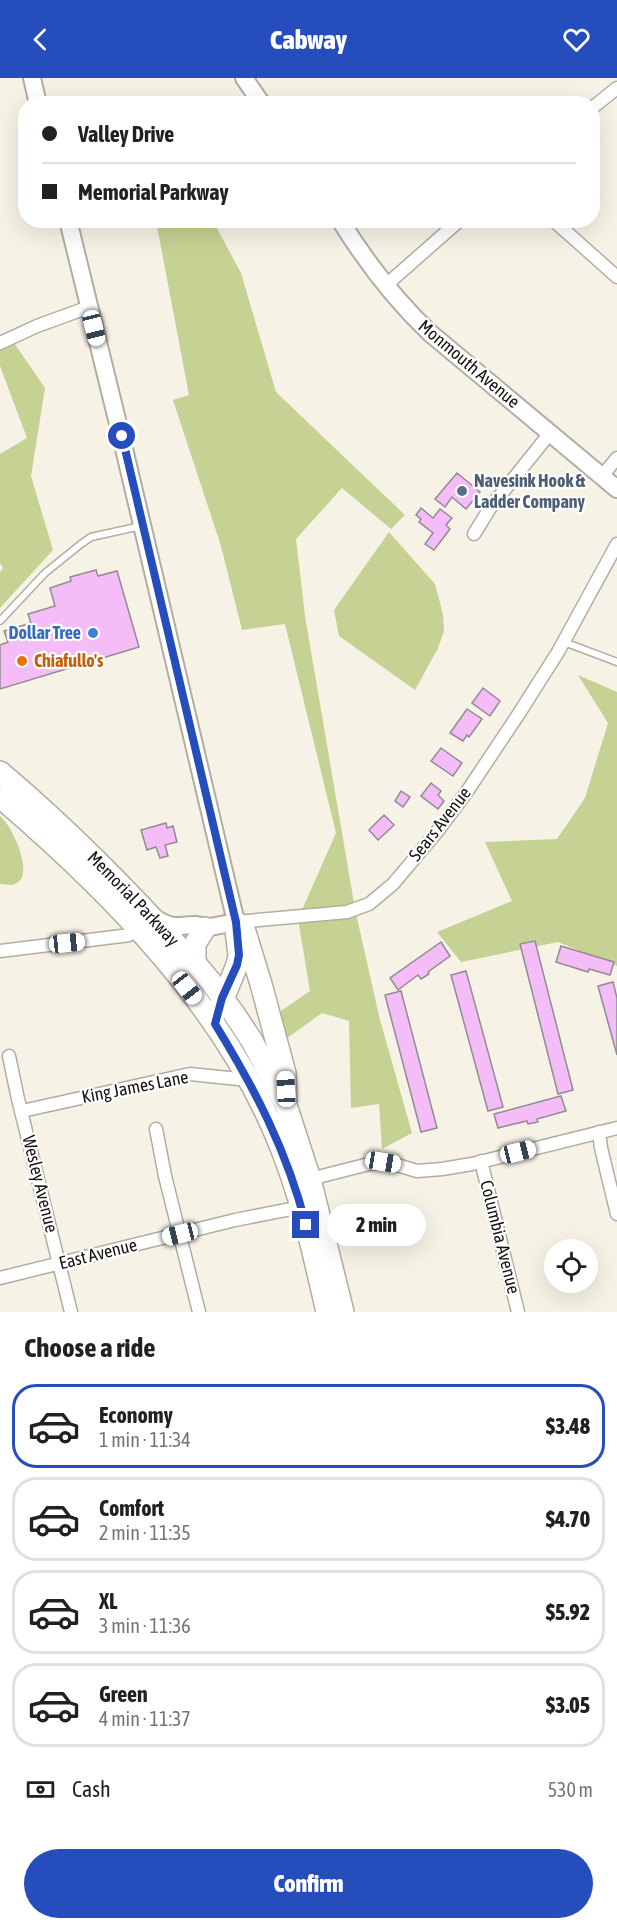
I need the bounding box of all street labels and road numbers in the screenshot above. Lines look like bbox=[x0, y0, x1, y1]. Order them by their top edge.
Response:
street label: Monmouth Avenue bbox=[414, 315, 524, 412]
street label: Sears Avenue bbox=[404, 783, 475, 865]
street label: Memorial Parkway bbox=[83, 847, 184, 950]
street label: King James Lane bbox=[80, 1066, 190, 1107]
street label: Wesley Avenue bbox=[18, 1133, 63, 1235]
street label: Columbia Avenue bbox=[476, 1178, 525, 1296]
street label: East Avenue bbox=[57, 1234, 139, 1273]

